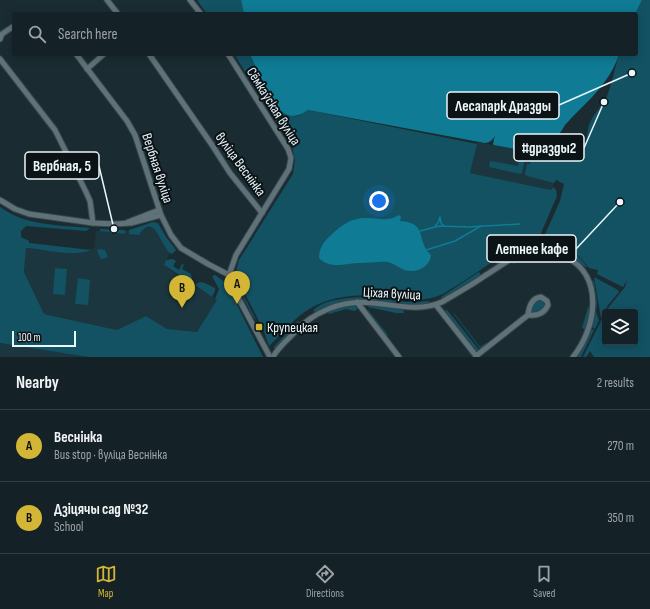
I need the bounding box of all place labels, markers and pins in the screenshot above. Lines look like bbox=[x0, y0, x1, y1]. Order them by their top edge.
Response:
callout: Лесапарк Дразды bbox=[447, 92, 559, 119]
callout: #дразды2 bbox=[514, 134, 584, 161]
callout: Вербная, 5 bbox=[25, 152, 99, 179]
callout: Летнее кафе bbox=[487, 235, 576, 262]
pin: A bbox=[224, 271, 250, 304]
pin: B bbox=[169, 275, 195, 308]
place label: Крупецкая bbox=[267, 319, 318, 336]
marker: Крупецкая bbox=[254, 322, 264, 332]

